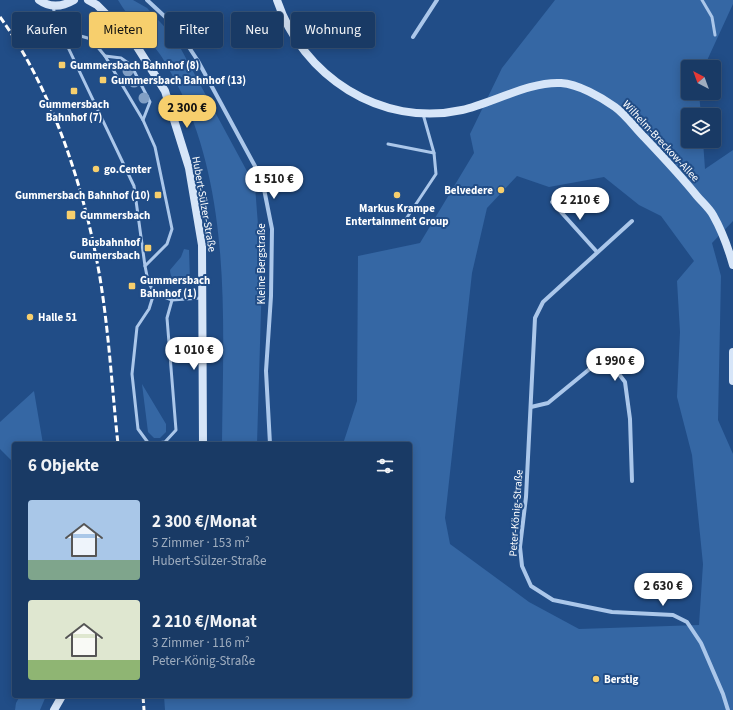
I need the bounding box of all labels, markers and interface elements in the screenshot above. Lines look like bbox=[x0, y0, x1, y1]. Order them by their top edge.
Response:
chip: Kaufen bbox=[12, 12, 81, 48]
chip: Mieten bbox=[89, 12, 157, 48]
chip: Filter bbox=[165, 12, 223, 48]
chip: Neu bbox=[231, 12, 283, 48]
chip: Wohnung bbox=[291, 12, 375, 48]
place label: Gummersbach Bahnhof (8) bbox=[70, 58, 199, 73]
marker: Gummersbach Bahnhof (8) bbox=[57, 60, 67, 70]
north arrow bbox=[681, 60, 721, 100]
map controls bbox=[681, 60, 721, 148]
place label: Gummersbach Bahnhof (13) bbox=[111, 73, 246, 88]
marker: Gummersbach Bahnhof (13) bbox=[98, 75, 108, 85]
marker: Gummersbach Bahnhof (7) bbox=[69, 86, 79, 96]
pin: 2 300 € bbox=[150, 95, 224, 129]
place label: Gummersbach Bahnhof (7) bbox=[39, 97, 109, 125]
street label: Wilhelm-Breckow-Allee bbox=[619, 97, 703, 185]
text: 2 300 € bbox=[167, 99, 207, 117]
button: layers bbox=[681, 108, 721, 148]
street label: Hubert-Sülzer-Straße bbox=[188, 155, 220, 254]
place label: go.Center bbox=[104, 162, 152, 177]
marker: go.Center bbox=[91, 164, 101, 174]
pin: 1 510 € bbox=[237, 166, 311, 200]
text: 1 510 € bbox=[254, 170, 294, 188]
place label: Belvedere bbox=[444, 183, 493, 198]
marker: Belvedere bbox=[496, 185, 506, 195]
pin: 2 210 € bbox=[543, 187, 617, 221]
place label: Gummersbach Bahnhof (10) bbox=[15, 188, 150, 203]
marker: Gummersbach Bahnhof (10) bbox=[153, 190, 163, 200]
marker: Markus Krampe Entertainment Group bbox=[392, 190, 402, 200]
text: 2 210 € bbox=[560, 191, 600, 209]
place label: Markus Krampe Entertainment Group bbox=[345, 201, 449, 229]
place label: Gummersbach bbox=[80, 208, 150, 223]
marker: Gummersbach bbox=[65, 209, 77, 221]
street label: Kleine Bergstraße bbox=[254, 223, 269, 305]
place label: Busbahnhof Gummersbach bbox=[70, 235, 141, 263]
marker: Busbahnhof Gummersbach bbox=[143, 243, 153, 253]
place label: Gummersbach Bahnhof (1) bbox=[140, 273, 210, 301]
marker: Gummersbach Bahnhof (1) bbox=[127, 281, 137, 291]
place label: Halle 51 bbox=[38, 310, 77, 325]
marker: Halle 51 bbox=[25, 312, 35, 322]
pin: 1 010 € bbox=[157, 337, 231, 371]
text: 1 010 € bbox=[174, 341, 214, 359]
pin: 1 990 € bbox=[578, 348, 652, 382]
text: 1 990 € bbox=[595, 352, 635, 370]
text: 6 Objekte bbox=[28, 454, 99, 478]
icon: filters bbox=[374, 455, 396, 477]
street label: Peter-König-Straße bbox=[505, 468, 527, 557]
text: 2 300 €/Monat bbox=[152, 510, 257, 534]
icon: home bbox=[60, 516, 108, 564]
text: 5 Zimmer · 153 m² bbox=[152, 534, 250, 552]
text: Hubert-Sülzer-Straße bbox=[152, 552, 266, 570]
pin: 2 630 € bbox=[626, 573, 700, 607]
text: 2 630 € bbox=[643, 577, 683, 595]
text: 2 210 €/Monat bbox=[152, 610, 257, 634]
icon: home bbox=[60, 616, 108, 664]
text: 3 Zimmer · 116 m² bbox=[152, 634, 250, 652]
text: Peter-König-Straße bbox=[152, 652, 255, 670]
place label: Berstig bbox=[604, 672, 639, 687]
marker: Berstig bbox=[591, 674, 601, 684]

